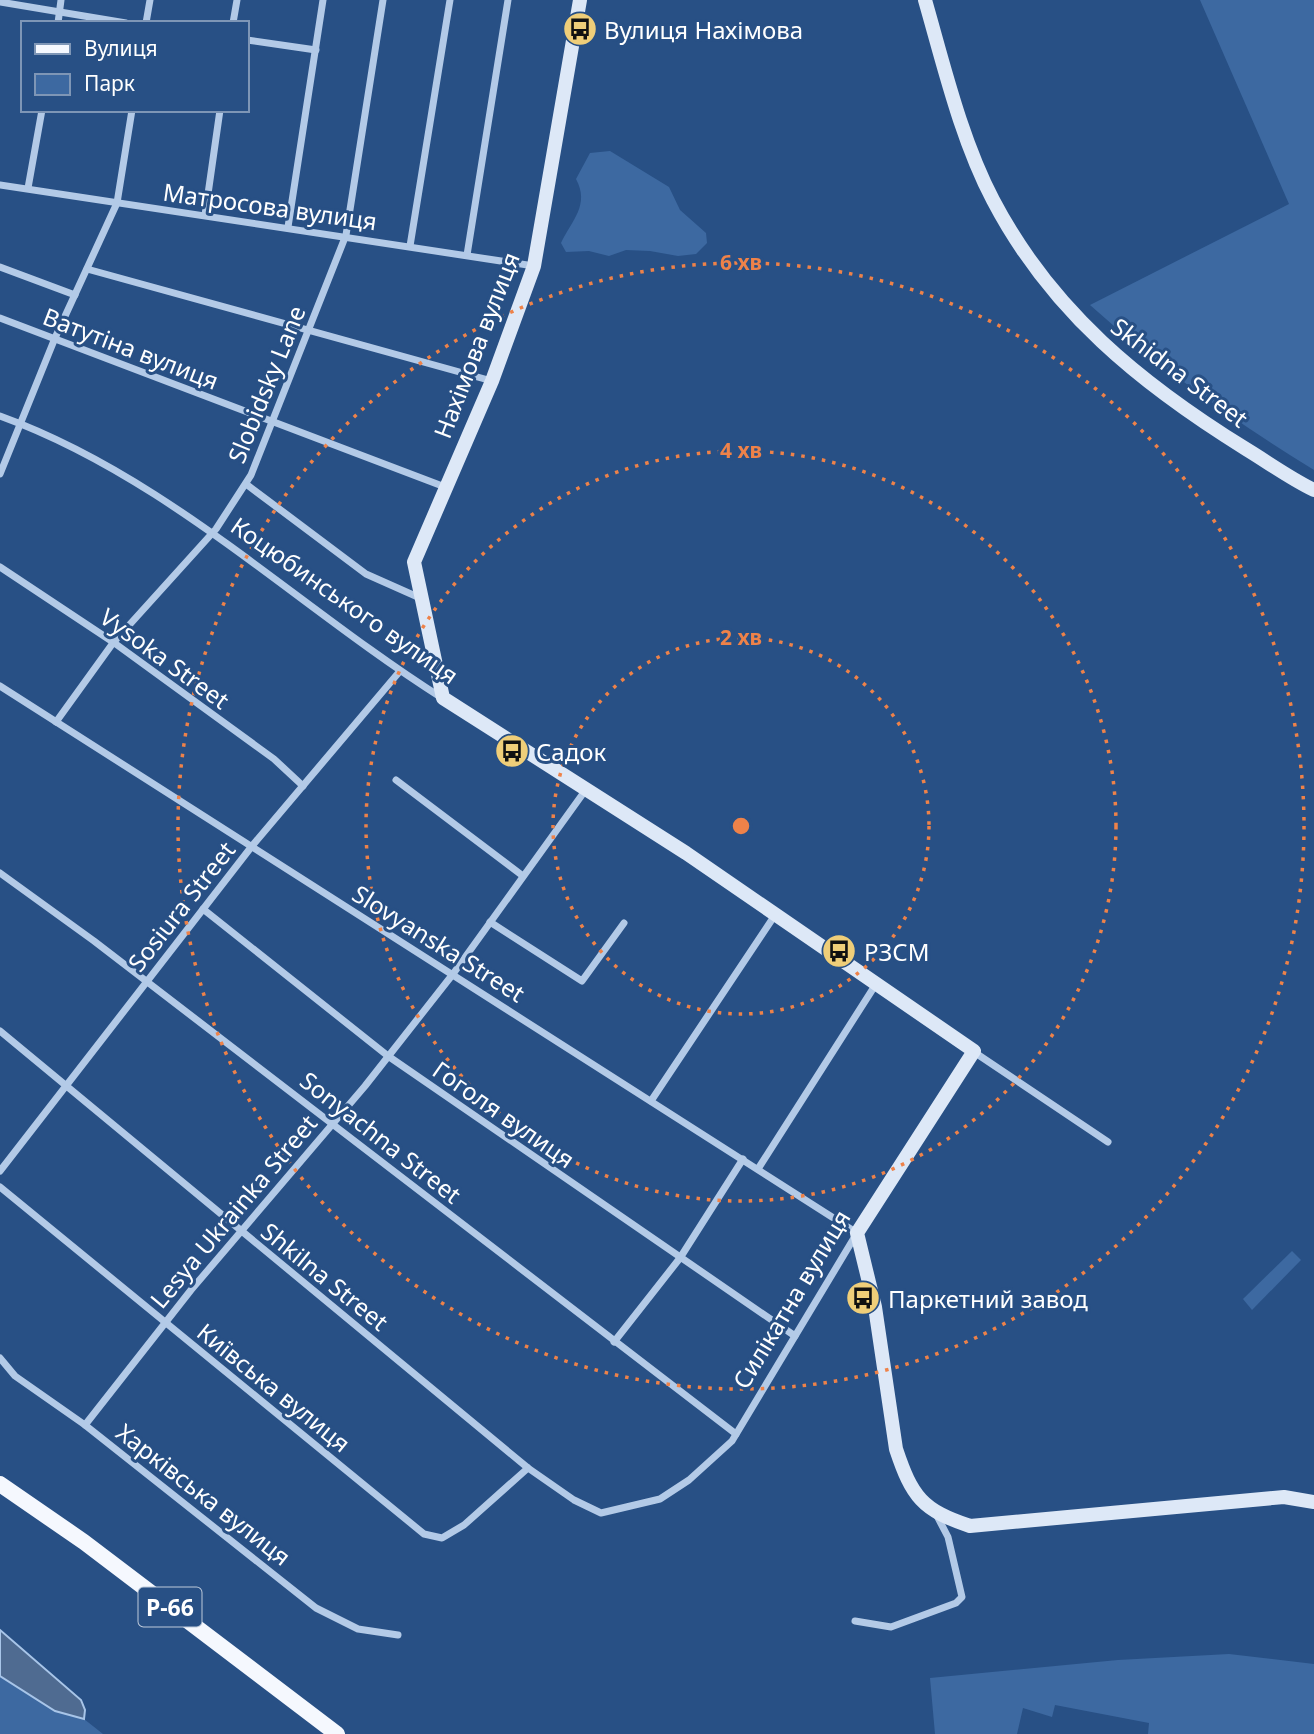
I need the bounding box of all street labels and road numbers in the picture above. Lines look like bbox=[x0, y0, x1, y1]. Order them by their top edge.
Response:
street label: Матросова вулиця bbox=[161, 175, 379, 237]
street label: Нахімова вулиця bbox=[425, 247, 527, 443]
street label: Ватутіна вулиця bbox=[38, 299, 224, 397]
street label: Slobidsky Lane bbox=[219, 300, 313, 468]
street label: Skhidna Street bbox=[1105, 310, 1255, 435]
street label: Коцюбинського вулиця bbox=[225, 509, 465, 691]
street label: Vysoka Street bbox=[94, 600, 237, 716]
street label: Sosiura Street bbox=[120, 834, 242, 978]
street label: Slovyanska Street bbox=[347, 877, 532, 1009]
street label: Гоголя вулиця bbox=[427, 1053, 581, 1175]
street label: Sonyachna Street bbox=[294, 1064, 469, 1211]
street label: Lesya Ukrainka Street bbox=[142, 1107, 324, 1315]
street label: Силікатна вулиця bbox=[725, 1203, 857, 1395]
street label: Shkilna Street bbox=[254, 1214, 396, 1338]
street label: Київська вулиця bbox=[190, 1315, 358, 1459]
street label: Харківська вулиця bbox=[110, 1415, 298, 1573]
road number: Р-66 bbox=[138, 1588, 202, 1626]

